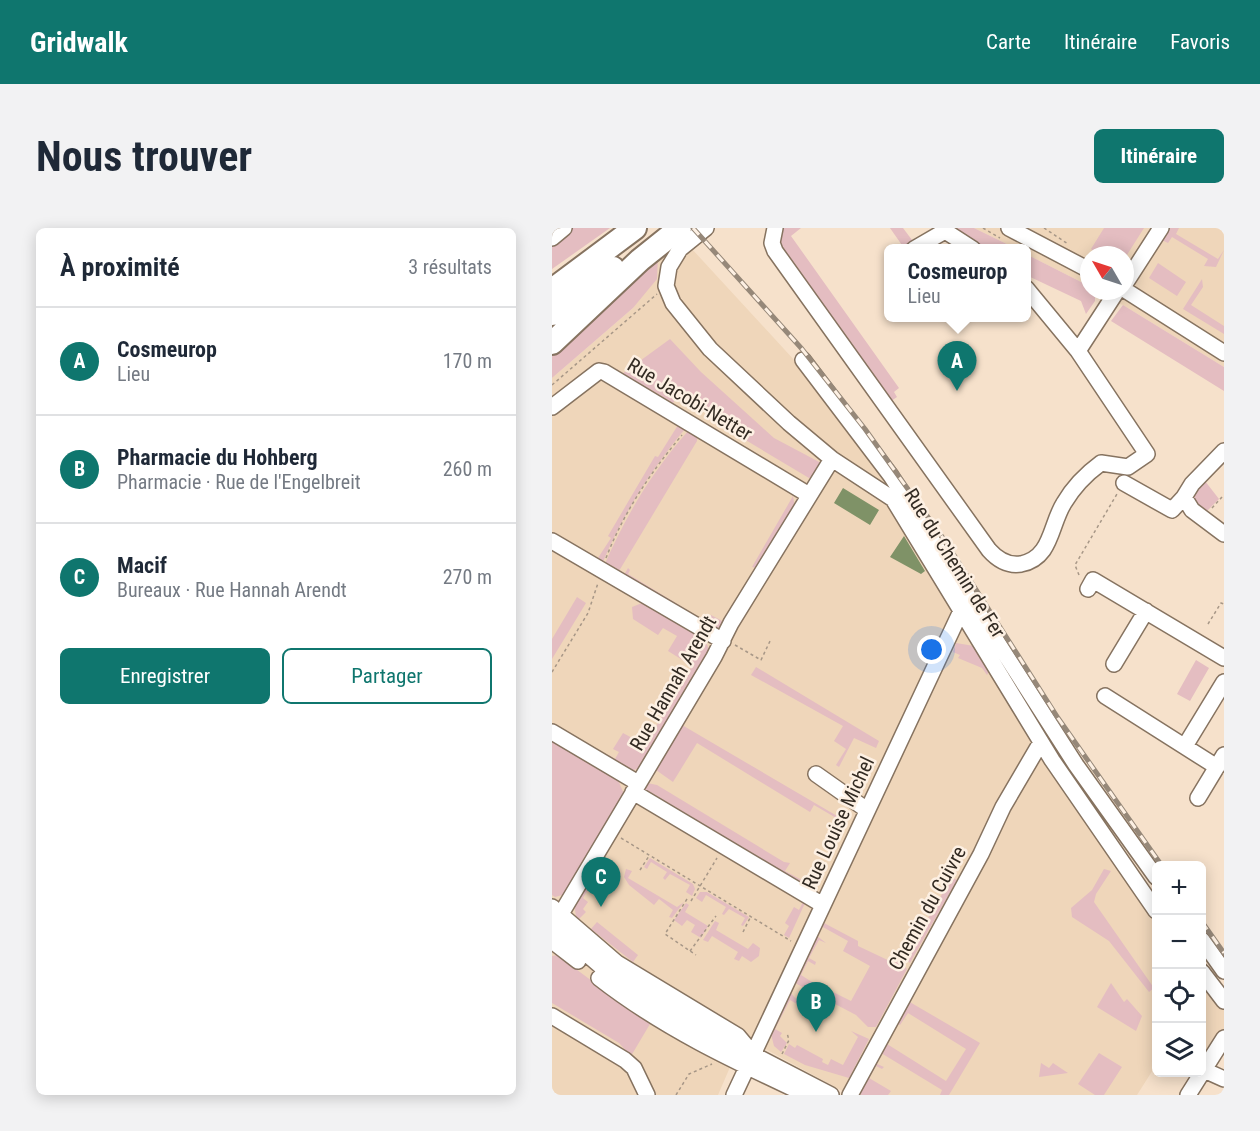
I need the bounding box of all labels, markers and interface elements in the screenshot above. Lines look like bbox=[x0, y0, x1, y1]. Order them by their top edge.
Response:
text: Gridwalk bbox=[30, 26, 128, 59]
text: Carte bbox=[986, 30, 1031, 54]
text: Itinéraire bbox=[1064, 30, 1137, 54]
text: Favoris bbox=[1170, 30, 1230, 54]
button: Itinéraire bbox=[1094, 129, 1224, 183]
text: Nous trouver bbox=[36, 132, 252, 181]
popup bbox=[884, 244, 1031, 322]
north arrow bbox=[1080, 246, 1134, 300]
text: À proximité bbox=[60, 252, 180, 282]
text: 3 résultats bbox=[408, 255, 492, 279]
text: Cosmeurop bbox=[908, 259, 1007, 284]
text: Lieu bbox=[908, 284, 941, 308]
text: Cosmeurop bbox=[117, 337, 217, 362]
pin: A bbox=[938, 342, 976, 391]
text: A bbox=[74, 349, 85, 373]
text: 170 m bbox=[443, 349, 492, 373]
street label: Rue Jacobi-Netter bbox=[623, 352, 757, 446]
text: Lieu bbox=[117, 362, 150, 386]
text: Pharmacie du Hohberg bbox=[117, 445, 318, 470]
text: B bbox=[74, 457, 85, 481]
text: 260 m bbox=[443, 457, 492, 481]
text: Pharmacie · Rue de l'Engelbreit bbox=[117, 470, 361, 494]
street label: Rue du Chemin de Fer bbox=[899, 484, 1011, 642]
text: Macif bbox=[117, 553, 167, 578]
text: C bbox=[74, 565, 85, 589]
text: 270 m bbox=[443, 565, 492, 589]
text: Bureaux · Rue Hannah Arendt bbox=[117, 578, 347, 602]
street label: Rue Hannah Arendt bbox=[625, 611, 721, 755]
your location bbox=[917, 635, 946, 664]
button: Enregistrer bbox=[60, 648, 270, 704]
button: Partager bbox=[282, 648, 492, 704]
street label: Rue Louise Michel bbox=[797, 753, 879, 893]
street label: Chemin du Cuivre bbox=[883, 842, 971, 974]
pin: C bbox=[581, 858, 620, 907]
map controls bbox=[1152, 861, 1206, 1077]
button: + bbox=[1152, 861, 1206, 915]
button: − bbox=[1152, 915, 1206, 969]
button: locate bbox=[1152, 969, 1206, 1023]
pin: B bbox=[796, 982, 836, 1032]
button: layers bbox=[1152, 1023, 1206, 1077]

